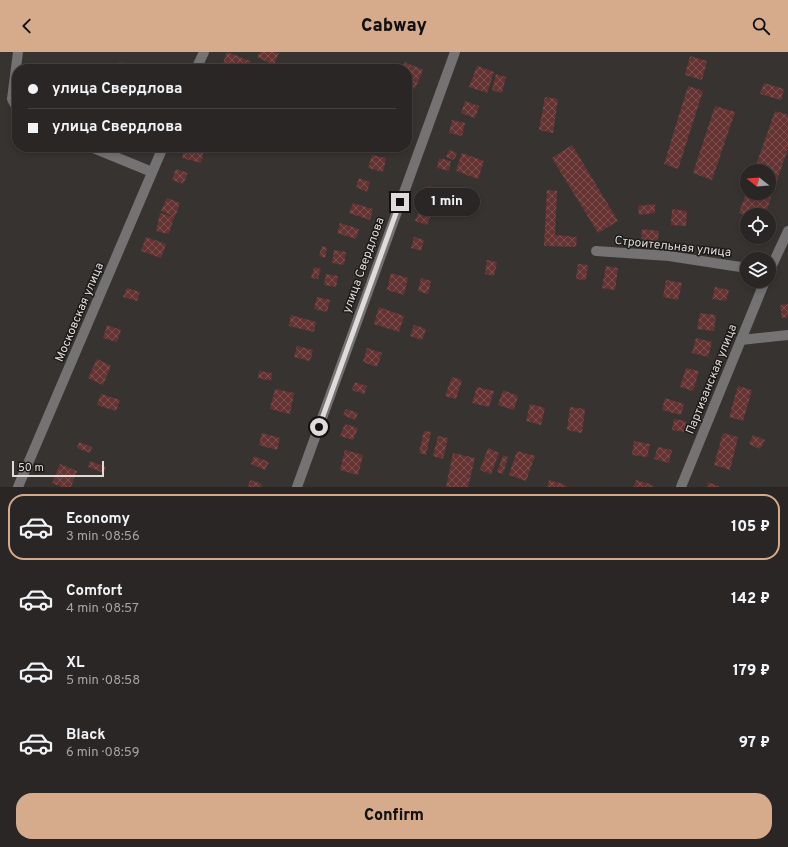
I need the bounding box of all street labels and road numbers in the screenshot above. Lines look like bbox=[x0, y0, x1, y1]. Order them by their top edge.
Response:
street label: улица Свердлова bbox=[339, 215, 389, 315]
street label: Строительная улица bbox=[614, 233, 732, 261]
street label: Московская улица bbox=[52, 260, 108, 364]
street label: Партизанская улица bbox=[683, 322, 741, 437]

